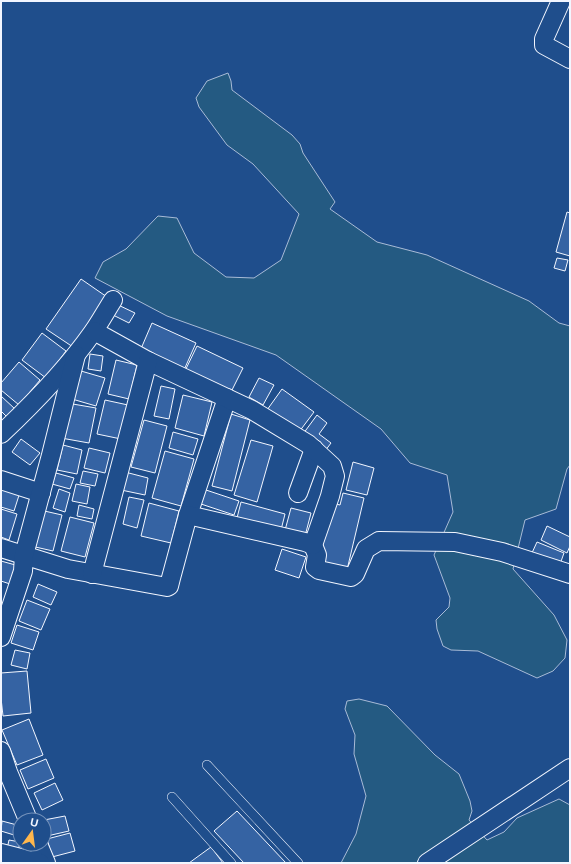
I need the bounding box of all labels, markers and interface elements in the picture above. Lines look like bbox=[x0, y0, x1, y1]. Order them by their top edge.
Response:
north arrow bbox=[12, 812, 52, 852]
text: U bbox=[29, 816, 40, 829]

